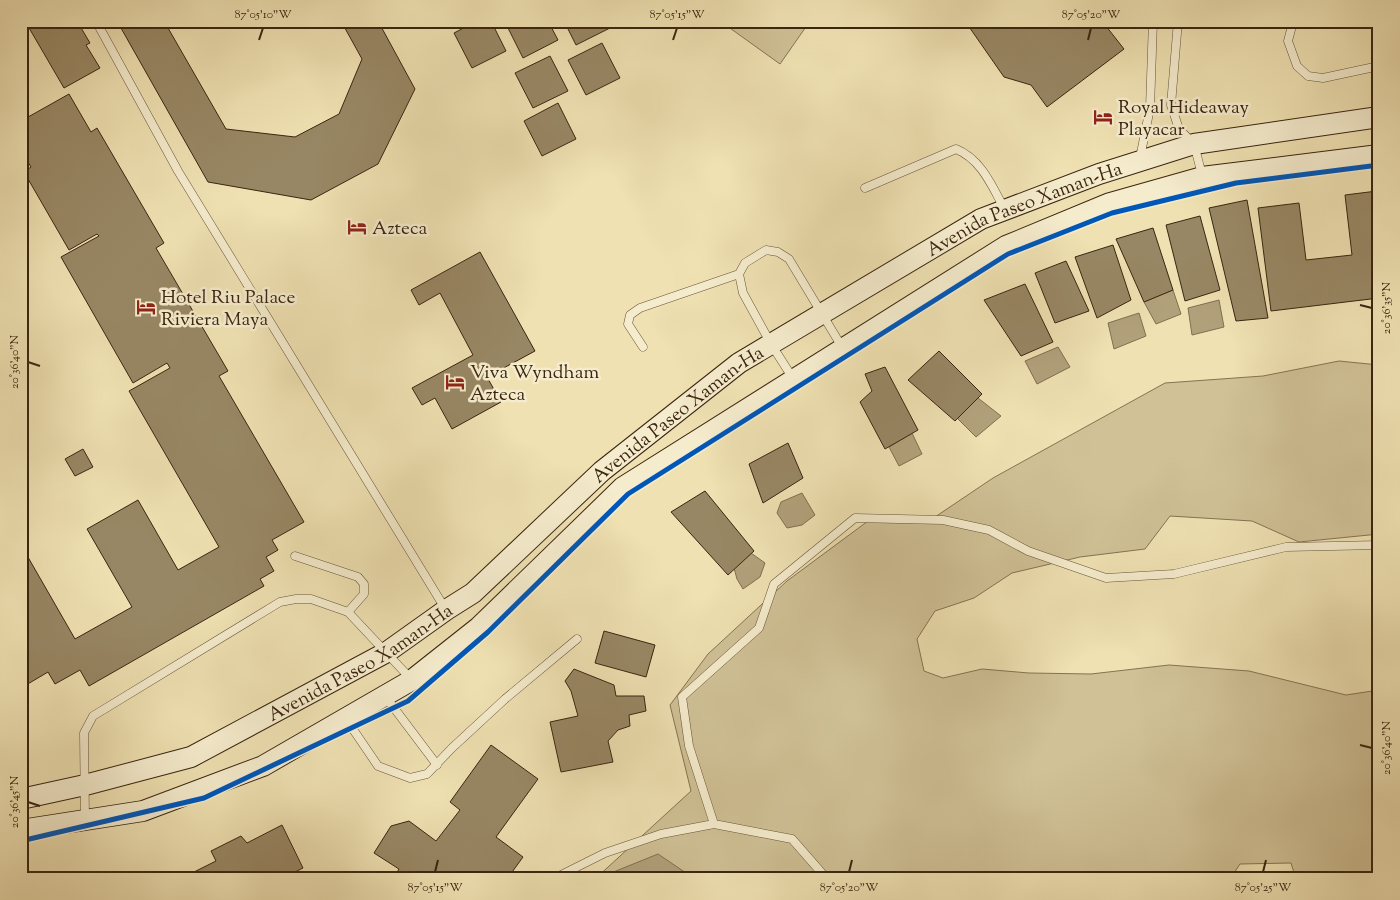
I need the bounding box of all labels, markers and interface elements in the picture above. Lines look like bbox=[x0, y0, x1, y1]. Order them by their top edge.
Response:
text: 87°05'10"W bbox=[235, 6, 292, 24]
text: 87°05'15"W bbox=[649, 6, 705, 24]
text: 87°05'20"W bbox=[1062, 6, 1121, 24]
place label: Royal Hideaway Playacar bbox=[1118, 95, 1249, 144]
hotel icon: Royal Hideaway Playacar bbox=[1092, 106, 1114, 128]
street label: Avenida Paseo Xaman-Ha bbox=[922, 156, 1126, 265]
hotel icon: Azteca bbox=[346, 216, 368, 238]
place label: Azteca bbox=[372, 216, 428, 243]
text: 20°36'35"N bbox=[1378, 281, 1396, 334]
place label: Hotel Riu Palace Riviera Maya bbox=[161, 285, 295, 334]
hotel icon: Hotel Riu Palace Riviera Maya bbox=[135, 296, 157, 318]
text: 20°36'40"N bbox=[6, 334, 24, 389]
street label: Avenida Paseo Xaman-Ha bbox=[586, 340, 770, 490]
place label: Viva Wyndham Azteca bbox=[470, 360, 599, 409]
hotel icon: Viva Wyndham Azteca bbox=[444, 371, 466, 393]
street label: Avenida Paseo Xaman-Ha bbox=[263, 598, 459, 730]
text: 20°36'40"N bbox=[1378, 720, 1396, 775]
text: 20°36'45"N bbox=[6, 775, 24, 828]
text: 87°05'15"W bbox=[407, 879, 463, 897]
text: 87°05'20"W bbox=[820, 879, 879, 897]
text: 87°05'25"W bbox=[1235, 879, 1292, 897]

